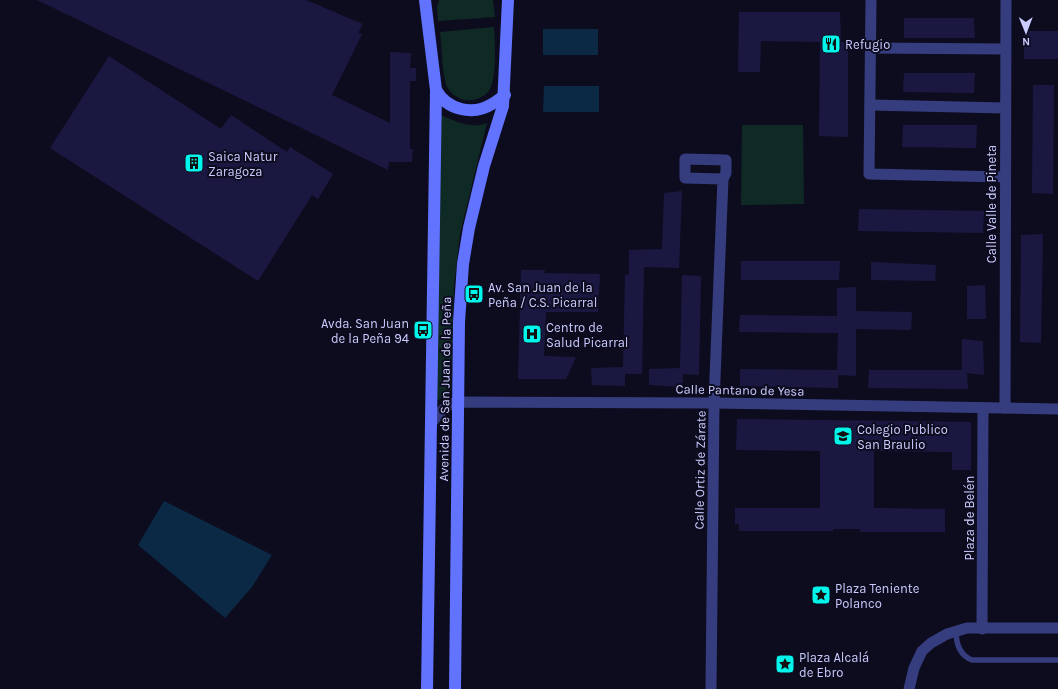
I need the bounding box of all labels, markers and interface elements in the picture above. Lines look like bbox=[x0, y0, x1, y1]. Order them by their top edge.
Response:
north arrow bbox=[1006, 12, 1046, 52]
restaurant icon: Refugio bbox=[820, 33, 842, 55]
text: N bbox=[1022, 35, 1030, 48]
place label: Refugio bbox=[845, 37, 890, 52]
street label: Calle Valle de Pineta bbox=[984, 145, 999, 263]
place label: Saica Natur Zaragoza bbox=[208, 149, 278, 179]
building icon: Saica Natur Zaragoza bbox=[183, 152, 205, 174]
place label: Av. San Juan de la Peña / C.S. Picarral bbox=[488, 280, 597, 310]
bus stop icon: Av. San Juan de la Peña / C.S. Picarral bbox=[463, 283, 485, 305]
street label: Avenida de San Juan de la Peña bbox=[436, 296, 454, 482]
place label: Avda. San Juan de la Peña 94 bbox=[321, 316, 409, 346]
bus stop icon: Avda. San Juan de la Peña 94 bbox=[412, 319, 434, 341]
place label: Centro de Salud Picarral bbox=[546, 320, 628, 350]
hospital icon: Centro de Salud Picarral bbox=[521, 323, 543, 345]
street label: Calle Pantano de Yesa bbox=[675, 381, 805, 399]
street label: Calle Ortiz de Zárate bbox=[691, 410, 709, 530]
place label: Colegio Publico San Braulio bbox=[857, 422, 948, 452]
school or university icon: Colegio Publico San Braulio bbox=[832, 425, 854, 447]
street label: Plaza de Belén bbox=[962, 476, 977, 560]
place label: Plaza Teniente Polanco bbox=[835, 581, 920, 611]
place icon: Plaza Teniente Polanco bbox=[810, 584, 832, 606]
place label: Plaza Alcalá de Ebro bbox=[799, 650, 869, 680]
place icon: Plaza Alcalá de Ebro bbox=[774, 653, 796, 675]

